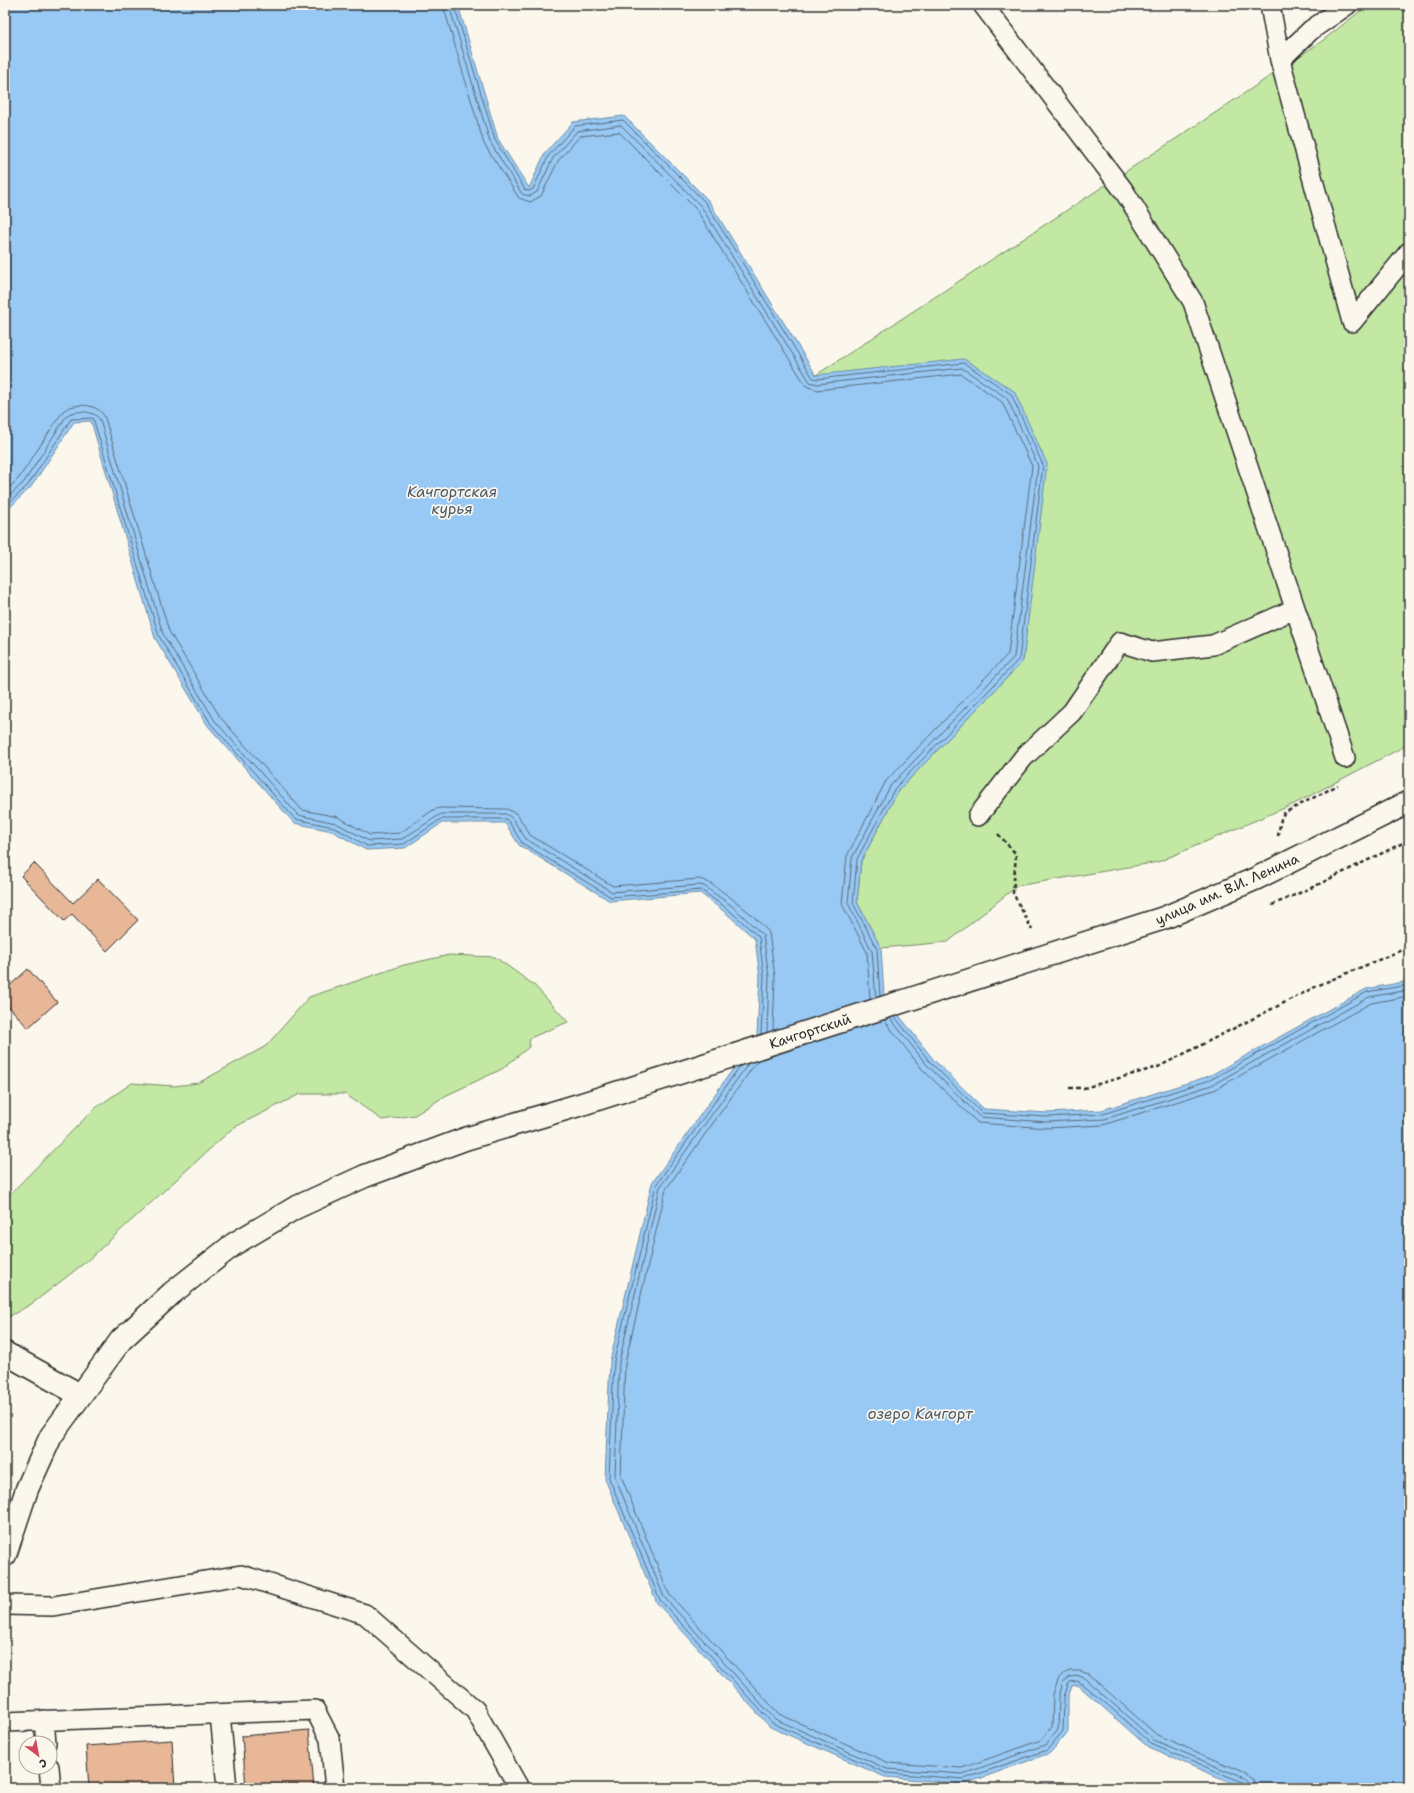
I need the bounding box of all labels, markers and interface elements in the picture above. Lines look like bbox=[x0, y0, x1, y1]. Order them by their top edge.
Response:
water label: Качгортская курья bbox=[407, 482, 497, 519]
street label: улица им. В.И. Ленина bbox=[1152, 849, 1302, 929]
street label: Качгортский bbox=[767, 1009, 853, 1053]
water label: озеро Качгорт bbox=[867, 1404, 974, 1424]
north arrow bbox=[18, 1735, 58, 1775]
text: С bbox=[36, 1755, 50, 1771]

